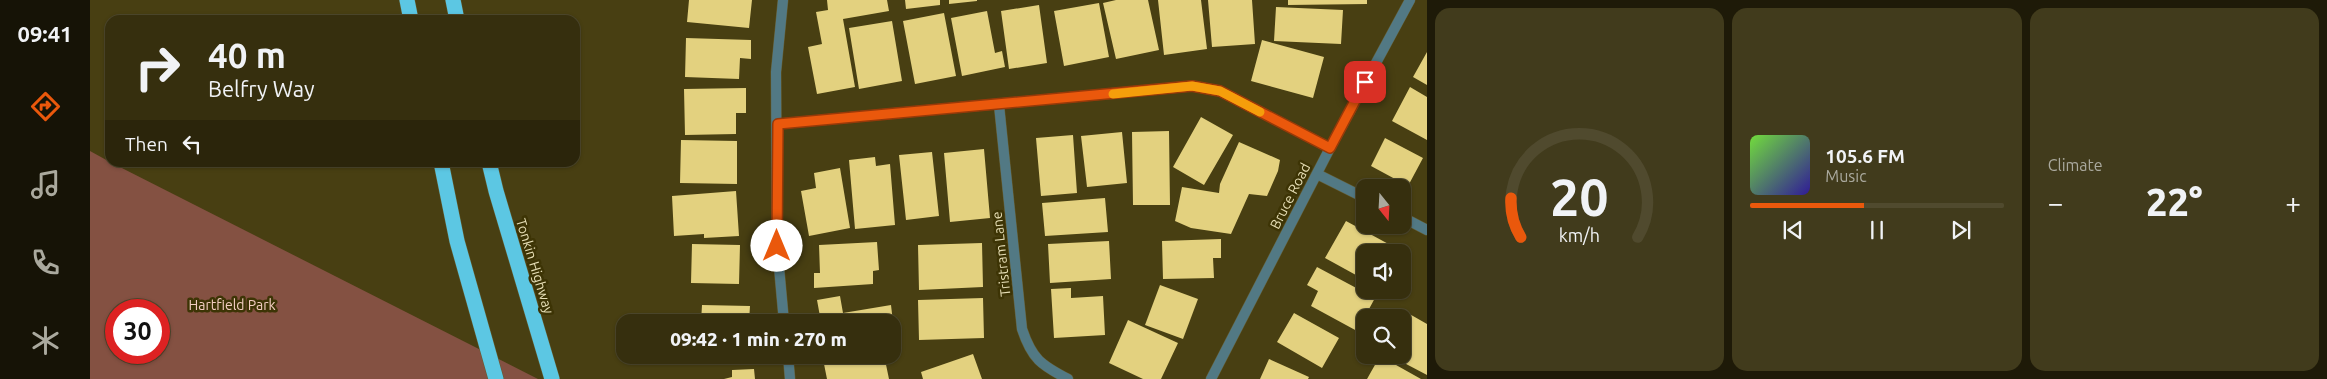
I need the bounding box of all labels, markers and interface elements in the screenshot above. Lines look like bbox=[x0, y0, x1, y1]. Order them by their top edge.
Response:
text: 09:41 bbox=[17, 21, 73, 46]
icon: right bbox=[125, 35, 190, 100]
text: 40 m bbox=[208, 35, 286, 75]
pin bbox=[1344, 61, 1386, 103]
icon: arrive bbox=[1351, 68, 1379, 96]
text: Belfry Way bbox=[208, 76, 315, 101]
icon: directions bbox=[28, 89, 63, 124]
icon: left bbox=[178, 130, 206, 158]
text: Then bbox=[125, 133, 168, 155]
text: 105.6 FM bbox=[1825, 145, 1905, 167]
text: Climate bbox=[2048, 156, 2103, 174]
street label: Bruce Road bbox=[1267, 160, 1313, 232]
icon: music bbox=[28, 167, 63, 202]
text: Music bbox=[1825, 167, 1867, 185]
text: 20 bbox=[1550, 168, 1609, 226]
north arrow bbox=[1356, 179, 1411, 234]
map controls bbox=[1356, 179, 1411, 364]
text: 22° bbox=[2146, 181, 2203, 223]
text: − bbox=[2048, 187, 2063, 218]
text: + bbox=[2285, 187, 2301, 218]
street label: Tristram Lane bbox=[989, 211, 1013, 297]
street label: Tonkin Highway bbox=[513, 216, 557, 316]
icon: previous bbox=[1779, 216, 1807, 244]
icon: pause bbox=[1863, 216, 1891, 244]
icon: next bbox=[1947, 216, 1975, 244]
position arrow bbox=[750, 219, 802, 271]
text: km/h bbox=[1559, 225, 1600, 245]
button: sound bbox=[1356, 244, 1411, 299]
icon: phone bbox=[28, 245, 63, 280]
park label: Hartfield Park bbox=[188, 297, 276, 313]
speed limit sign: 30 bbox=[105, 299, 170, 364]
button: search bbox=[1356, 309, 1411, 364]
icon: climate bbox=[28, 323, 63, 358]
text: 09:42 · 1 min · 270 m bbox=[670, 328, 847, 350]

